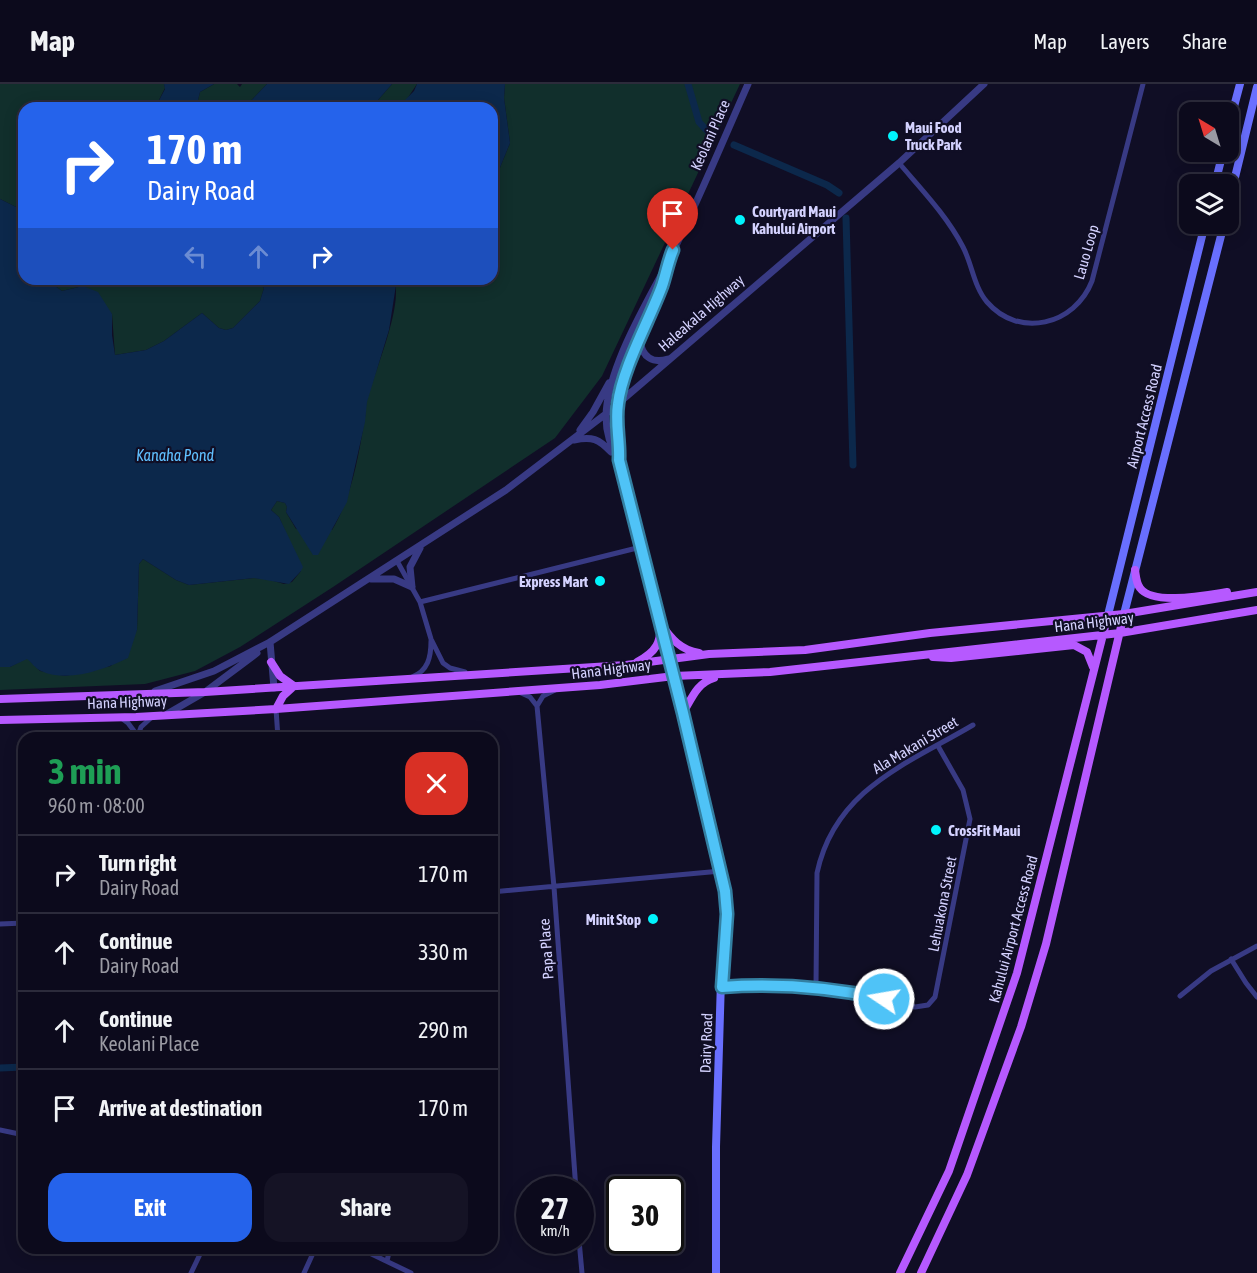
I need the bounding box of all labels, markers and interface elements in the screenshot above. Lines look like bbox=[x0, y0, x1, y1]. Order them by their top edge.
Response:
text: Map bbox=[30, 25, 75, 57]
text: Map bbox=[1033, 29, 1067, 53]
text: Layers bbox=[1100, 29, 1150, 53]
text: Share bbox=[1183, 29, 1227, 53]
street label: Keolani Place bbox=[687, 97, 733, 173]
north arrow bbox=[1179, 102, 1239, 162]
map controls bbox=[1179, 102, 1239, 234]
place label: Maui Food Truck Park bbox=[905, 119, 962, 153]
text: 170 m bbox=[147, 125, 242, 173]
icon: right bbox=[48, 126, 126, 204]
marker: Maui Food Truck Park bbox=[886, 129, 900, 143]
button: layers bbox=[1179, 174, 1239, 234]
text: Dairy Road bbox=[147, 175, 255, 206]
pin bbox=[647, 188, 698, 250]
icon: arrive bbox=[656, 197, 689, 230]
place label: Courtyard Maui Kahului Airport bbox=[752, 203, 836, 237]
marker: Courtyard Maui Kahului Airport bbox=[733, 213, 747, 227]
street label: Lauo Loop bbox=[1070, 223, 1102, 281]
icon: left bbox=[179, 240, 212, 273]
icon: ahead bbox=[242, 240, 275, 273]
icon: right bbox=[305, 240, 338, 273]
street label: Haleakala Highway bbox=[655, 271, 747, 355]
street label: Airport Access Road bbox=[1123, 362, 1165, 470]
water label: Kanaha Pond bbox=[136, 446, 214, 464]
place label: Express Mart bbox=[519, 573, 589, 590]
marker: Express Mart bbox=[593, 574, 607, 588]
street label: Hana Highway bbox=[1053, 609, 1135, 635]
street label: Hana Highway bbox=[570, 656, 652, 682]
street label: Hana Highway bbox=[87, 692, 167, 712]
street label: Ala Makani Street bbox=[869, 713, 961, 777]
text: 3 min bbox=[48, 750, 122, 792]
button: close bbox=[405, 752, 468, 815]
text: 960 m · 08:00 bbox=[48, 794, 145, 817]
place label: CrossFit Maui bbox=[948, 822, 1020, 839]
marker: CrossFit Maui bbox=[929, 823, 943, 837]
text: Turn right bbox=[99, 850, 176, 876]
street label: Kahului Airport Access Road bbox=[985, 853, 1041, 1005]
street label: Lehuakona Street bbox=[924, 855, 960, 953]
icon: right bbox=[48, 858, 81, 891]
text: 170 m bbox=[418, 861, 468, 887]
text: Dairy Road bbox=[99, 876, 179, 899]
place label: Minit Stop bbox=[586, 911, 641, 928]
marker: Minit Stop bbox=[646, 912, 660, 926]
street label: Papa Place bbox=[535, 918, 557, 980]
text: Continue bbox=[99, 928, 173, 954]
icon: ahead bbox=[48, 936, 81, 969]
text: 330 m bbox=[418, 939, 468, 965]
text: Dairy Road bbox=[99, 954, 179, 977]
position arrow bbox=[852, 967, 916, 1031]
text: Continue bbox=[99, 1006, 173, 1032]
street label: Dairy Road bbox=[696, 1013, 716, 1073]
icon: ahead bbox=[48, 1014, 81, 1047]
text: 290 m bbox=[418, 1017, 468, 1043]
text: Keolani Place bbox=[99, 1032, 199, 1055]
icon: arrive bbox=[48, 1092, 81, 1125]
text: Arrive at destination bbox=[99, 1095, 262, 1121]
text: 170 m bbox=[418, 1095, 468, 1121]
button: Exit bbox=[48, 1173, 252, 1242]
button: Share bbox=[264, 1173, 468, 1242]
speed limit sign: 30 bbox=[606, 1176, 684, 1254]
text: 27 bbox=[541, 1191, 569, 1225]
text: km/h bbox=[540, 1222, 570, 1239]

